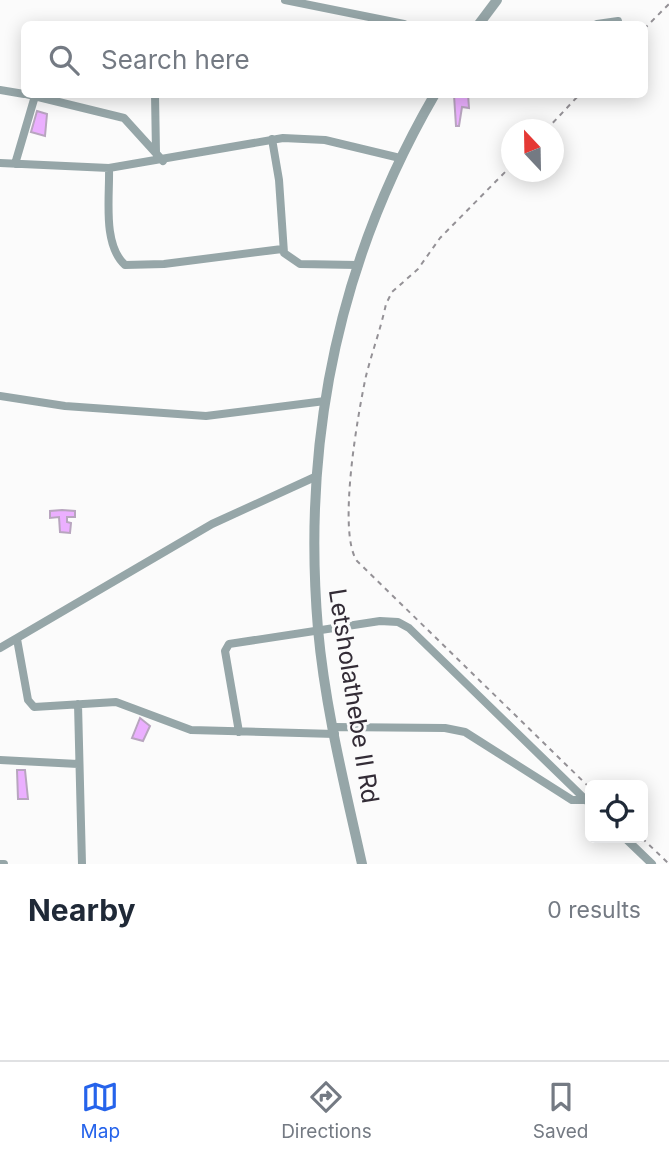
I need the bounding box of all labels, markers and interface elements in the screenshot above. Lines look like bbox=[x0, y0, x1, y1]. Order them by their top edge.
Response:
search box bbox=[21, 21, 648, 98]
icon: search bbox=[45, 41, 83, 79]
text: Search here bbox=[101, 44, 250, 75]
north arrow bbox=[501, 119, 564, 182]
street label: Letsholathebe II Rd bbox=[323, 587, 385, 805]
map controls bbox=[585, 780, 648, 843]
button: locate bbox=[585, 780, 648, 843]
text: Nearby bbox=[28, 892, 136, 928]
text: 0 results bbox=[547, 896, 641, 924]
tab: Map bbox=[81, 1078, 120, 1143]
tab: Directions bbox=[281, 1078, 372, 1143]
tab: Saved bbox=[533, 1078, 588, 1143]

